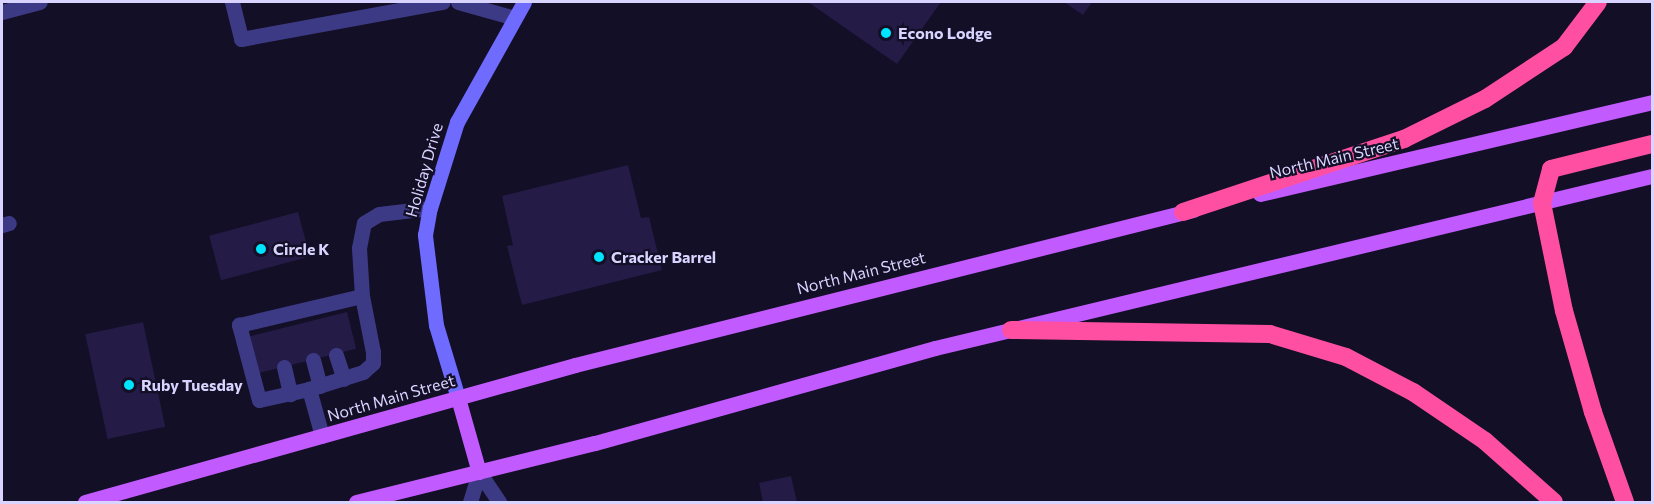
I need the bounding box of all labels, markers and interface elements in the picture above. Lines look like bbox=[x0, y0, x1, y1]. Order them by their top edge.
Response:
place label: Econo Lodge bbox=[898, 23, 992, 43]
marker: Econo Lodge bbox=[879, 26, 893, 40]
street label: Holiday Drive bbox=[401, 121, 447, 219]
street label: North Main Street bbox=[1268, 134, 1400, 182]
place label: Circle K bbox=[273, 239, 330, 259]
marker: Circle K bbox=[254, 242, 268, 256]
place label: Cracker Barrel bbox=[611, 247, 716, 267]
street label: North Main Street bbox=[795, 248, 927, 298]
marker: Cracker Barrel bbox=[592, 250, 606, 264]
street label: North Main Street bbox=[325, 371, 457, 425]
place label: Ruby Tuesday bbox=[141, 375, 243, 395]
marker: Ruby Tuesday bbox=[122, 378, 136, 392]

